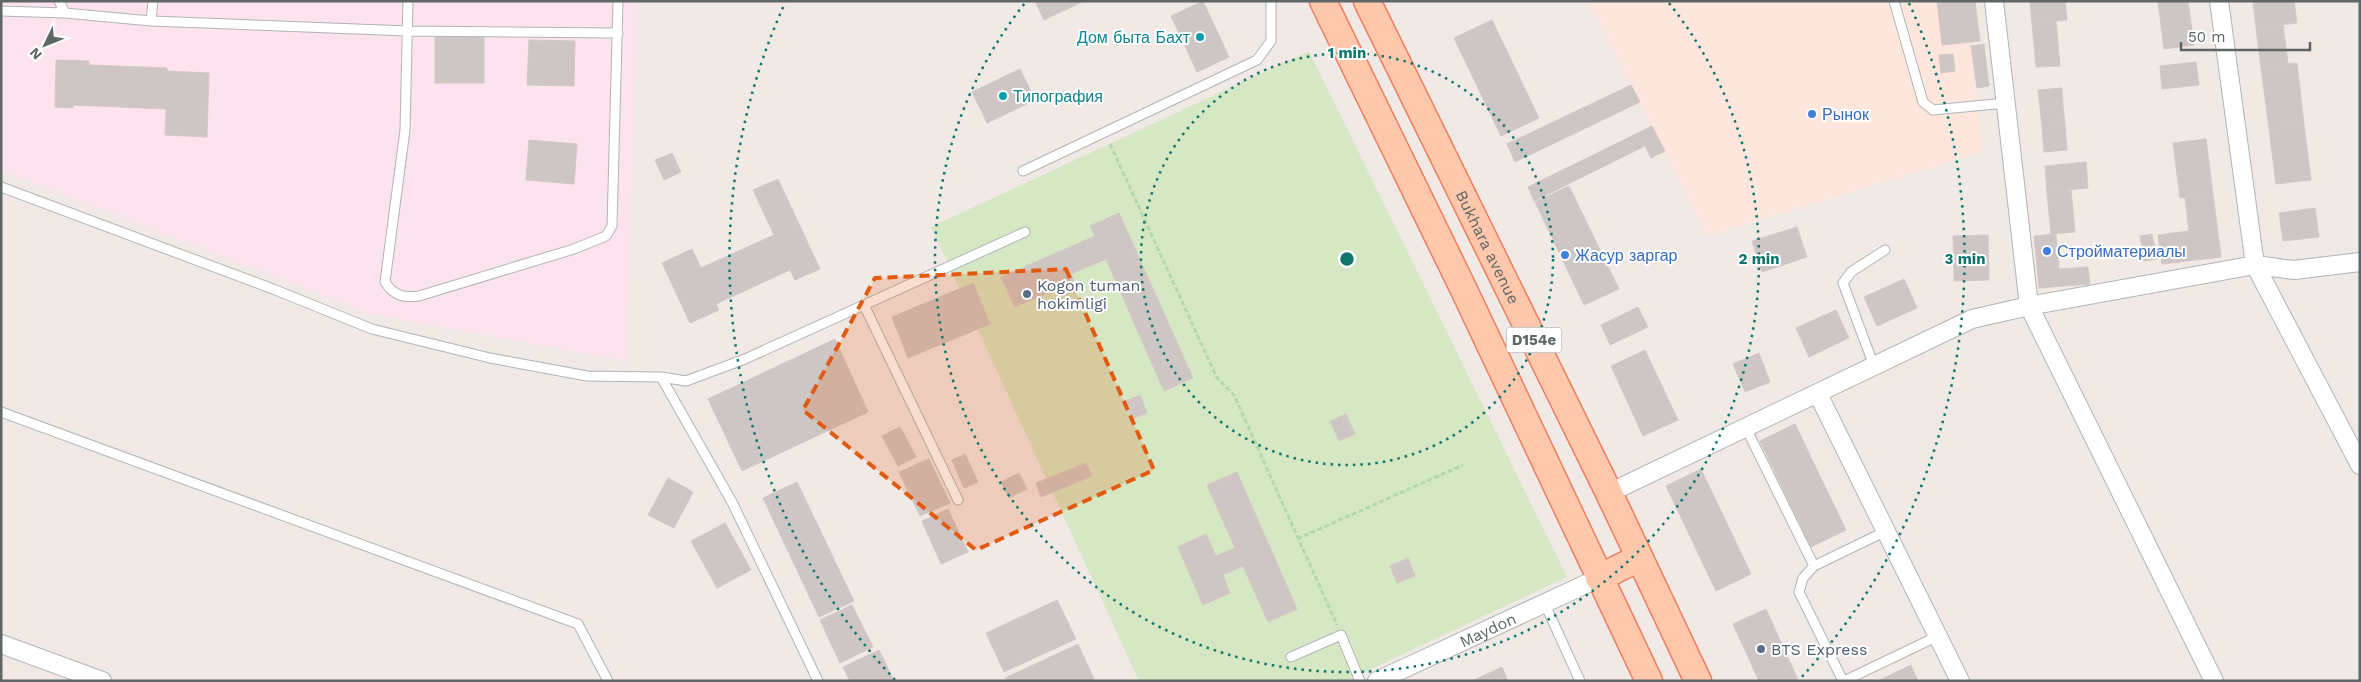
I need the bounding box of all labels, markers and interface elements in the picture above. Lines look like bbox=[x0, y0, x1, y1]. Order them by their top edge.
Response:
north arrow bbox=[20, 20, 70, 70]
scale bar bbox=[2181, 20, 2310, 52]
place label: Дом быта Бахт bbox=[1077, 28, 1191, 47]
text: 50 m bbox=[2188, 28, 2225, 46]
marker: Дом быта Бахт bbox=[1194, 31, 1206, 43]
text: 1 min bbox=[1328, 44, 1366, 62]
text: N bbox=[26, 45, 45, 63]
place label: Типография bbox=[1013, 87, 1103, 106]
marker: Типография bbox=[997, 90, 1009, 102]
place label: Рынок bbox=[1822, 105, 1870, 124]
marker: Рынок bbox=[1806, 108, 1818, 120]
street label: Bukhara avenue bbox=[1452, 187, 1524, 307]
place label: Стройматериалы bbox=[2057, 242, 2186, 261]
marker: Стройматериалы bbox=[2041, 245, 2053, 257]
place label: Жасур заргар bbox=[1575, 246, 1678, 265]
marker: Жасур заргар bbox=[1559, 249, 1571, 261]
centre of rings bbox=[1338, 250, 1356, 268]
text: 2 min bbox=[1738, 250, 1780, 268]
text: 3 min bbox=[1945, 250, 1985, 268]
place label: Kogon tuman hokimligi bbox=[1037, 276, 1140, 313]
marker: Kogon tuman hokimligi bbox=[1021, 288, 1033, 300]
road number: D154e bbox=[1506, 328, 1562, 352]
street label: Maydon bbox=[1456, 608, 1519, 651]
place label: BTS Express bbox=[1771, 640, 1867, 659]
marker: BTS Express bbox=[1755, 643, 1767, 655]

